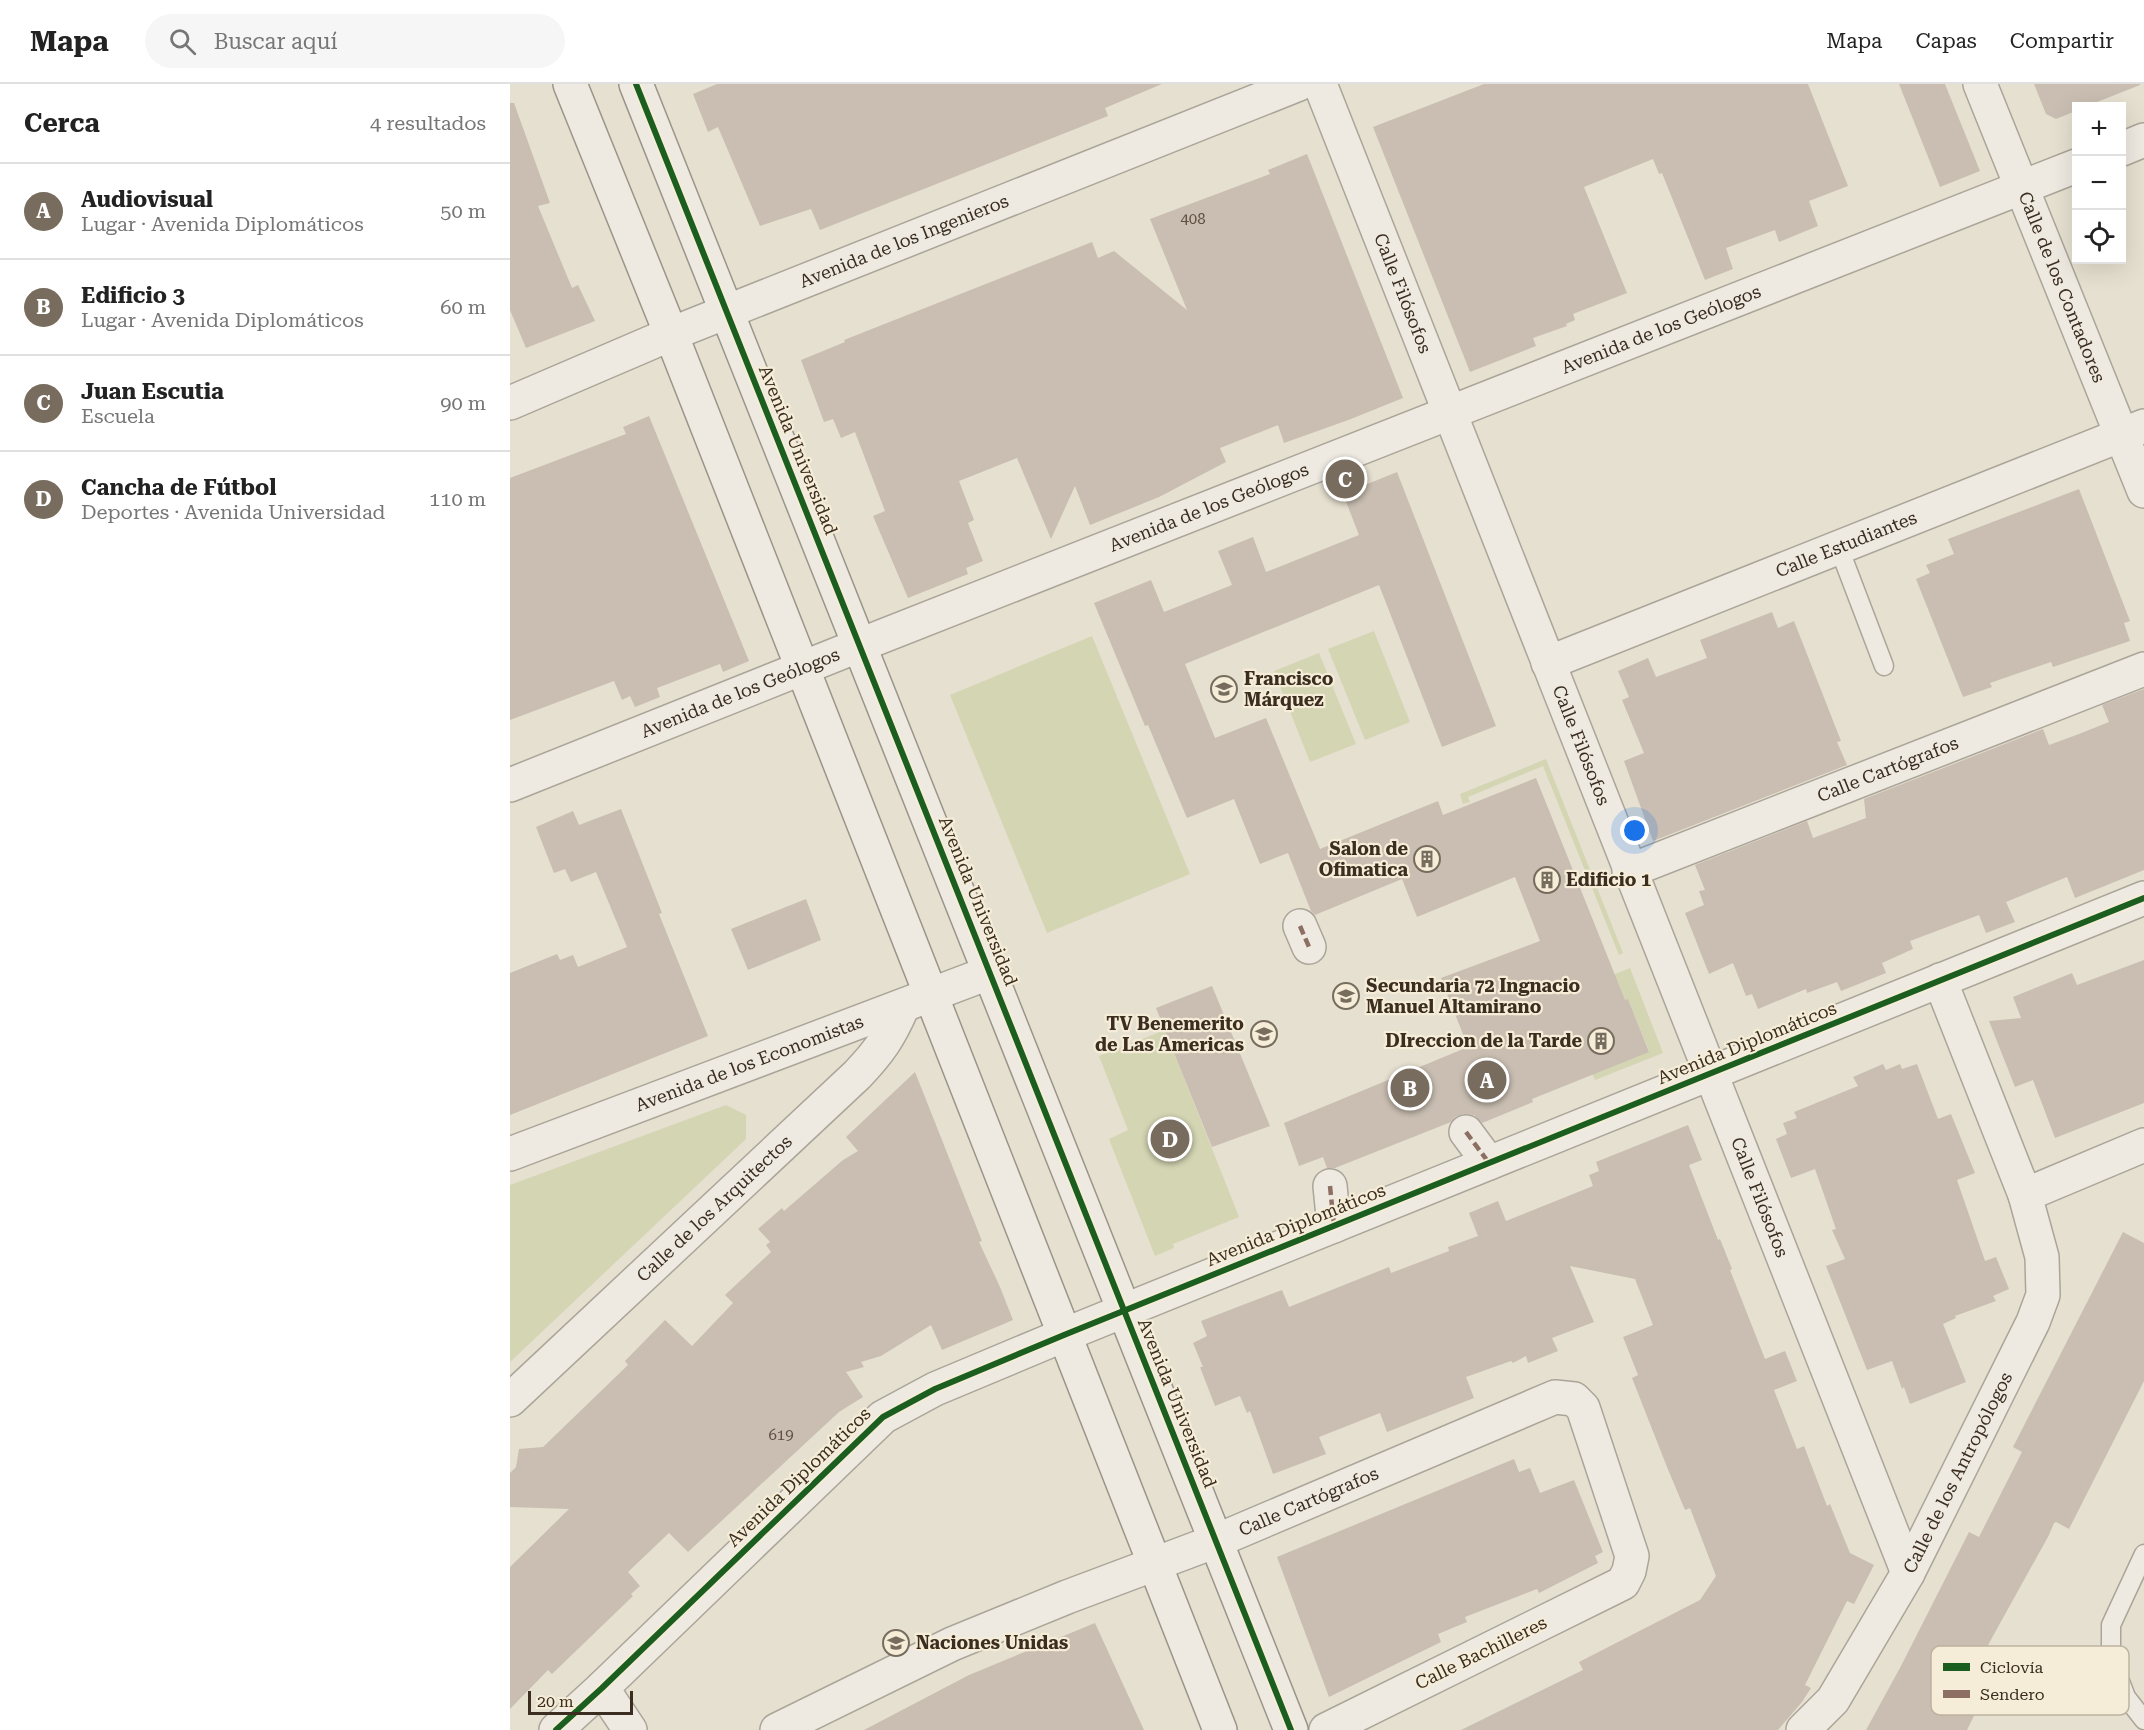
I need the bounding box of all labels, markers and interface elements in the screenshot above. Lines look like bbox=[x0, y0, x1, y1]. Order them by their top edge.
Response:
search box bbox=[145, 14, 565, 68]
text: Mapa bbox=[30, 25, 109, 58]
icon: search bbox=[166, 25, 199, 58]
text: Buscar aquí bbox=[214, 29, 338, 54]
text: Mapa bbox=[1826, 29, 1882, 53]
text: Capas bbox=[1915, 29, 1977, 53]
text: Compartir bbox=[2010, 29, 2114, 53]
map controls bbox=[2072, 102, 2126, 264]
button: + bbox=[2072, 102, 2126, 156]
text: Cerca bbox=[24, 108, 100, 138]
text: 4 resultados bbox=[370, 111, 486, 135]
button: − bbox=[2072, 156, 2126, 210]
text: Audiovisual bbox=[81, 187, 213, 212]
street label: Calle de los Contadores bbox=[2014, 188, 2110, 386]
street label: Avenida de los Ingenieros bbox=[796, 190, 1011, 292]
text: A bbox=[36, 199, 51, 223]
text: 50 m bbox=[440, 199, 486, 223]
house number: 408 bbox=[1180, 210, 1206, 228]
button: locate bbox=[2072, 210, 2126, 264]
text: Lugar · Avenida Diplomáticos bbox=[81, 212, 364, 236]
street label: Calle Filósofos bbox=[1370, 230, 1436, 356]
street label: Avenida de los Geólogos bbox=[1558, 280, 1764, 378]
text: Edificio 3 bbox=[81, 283, 185, 308]
text: B bbox=[36, 295, 51, 319]
text: 60 m bbox=[440, 295, 486, 319]
text: Lugar · Avenida Diplomáticos bbox=[81, 308, 364, 332]
street label: Avenida Universidad bbox=[755, 362, 842, 538]
text: Juan Escutia bbox=[81, 379, 224, 404]
text: C bbox=[37, 391, 51, 415]
text: 90 m bbox=[440, 391, 486, 415]
text: Escuela bbox=[81, 404, 155, 428]
pin: C bbox=[1326, 456, 1364, 502]
street label: Avenida de los Geólogos bbox=[1106, 458, 1311, 556]
text: Cancha de Fútbol bbox=[81, 475, 276, 500]
text: D bbox=[35, 487, 52, 511]
text: 110 m bbox=[429, 487, 486, 511]
text: Deportes · Avenida Universidad bbox=[81, 500, 385, 524]
street label: Calle Estudiantes bbox=[1772, 506, 1920, 581]
street label: Avenida de los Geólogos bbox=[638, 643, 843, 742]
place label: Francisco Márquez bbox=[1244, 668, 1334, 710]
school or university icon: Francisco Márquez bbox=[1209, 674, 1239, 704]
street label: Calle Filósofos bbox=[1548, 682, 1615, 808]
street label: Calle Cartógrafos bbox=[1814, 732, 1961, 806]
street label: Avenida Universidad bbox=[935, 813, 1022, 989]
your location bbox=[1620, 816, 1649, 845]
place label: Salon de Ofimatica bbox=[1319, 838, 1408, 880]
building icon: Salon de Ofimatica bbox=[1412, 844, 1442, 874]
building icon: Edificio 1 bbox=[1532, 865, 1562, 895]
place label: Edificio 1 bbox=[1566, 869, 1651, 890]
place label: Secundaria 72 Ingnacio Manuel Altamirano bbox=[1366, 975, 1580, 1017]
school or university icon: Secundaria 72 Ingnacio Manuel Altamirano bbox=[1331, 981, 1361, 1011]
street label: Avenida Diplomáticos bbox=[1654, 997, 1839, 1088]
street label: Avenida de los Economistas bbox=[632, 1010, 866, 1116]
place label: TV Benemerito de Las Americas bbox=[1095, 1013, 1244, 1055]
school or university icon: TV Benemerito de Las Americas bbox=[1249, 1019, 1279, 1049]
building icon: DIreccion de la Tarde bbox=[1586, 1026, 1616, 1056]
place label: DIreccion de la Tarde bbox=[1385, 1030, 1582, 1051]
pin: A bbox=[1468, 1058, 1506, 1102]
pin: B bbox=[1390, 1066, 1430, 1110]
pin: D bbox=[1150, 1116, 1190, 1162]
street label: Calle de los Arquitectos bbox=[632, 1130, 796, 1286]
street label: Calle Filósofos bbox=[1727, 1134, 1793, 1260]
street label: Avenida Diplomáticos bbox=[1203, 1179, 1388, 1270]
street label: Avenida Universidad bbox=[1134, 1315, 1221, 1491]
street label: Calle de los Antropólogos bbox=[1899, 1368, 2016, 1576]
street label: Avenida Diplomáticos bbox=[723, 1403, 875, 1551]
house number: 619 bbox=[768, 1426, 794, 1444]
street label: Calle Cartógrafos bbox=[1235, 1462, 1381, 1540]
street label: Calle Bachilleres bbox=[1412, 1612, 1550, 1694]
school or university icon: Naciones Unidas bbox=[881, 1628, 911, 1658]
place label: Naciones Unidas bbox=[916, 1632, 1068, 1653]
legend bbox=[1931, 1646, 2129, 1715]
text: Ciclovía bbox=[1980, 1658, 2043, 1677]
text: Sendero bbox=[1980, 1685, 2045, 1704]
scale bar bbox=[528, 1688, 633, 1716]
text: 20 m bbox=[537, 1692, 574, 1711]

